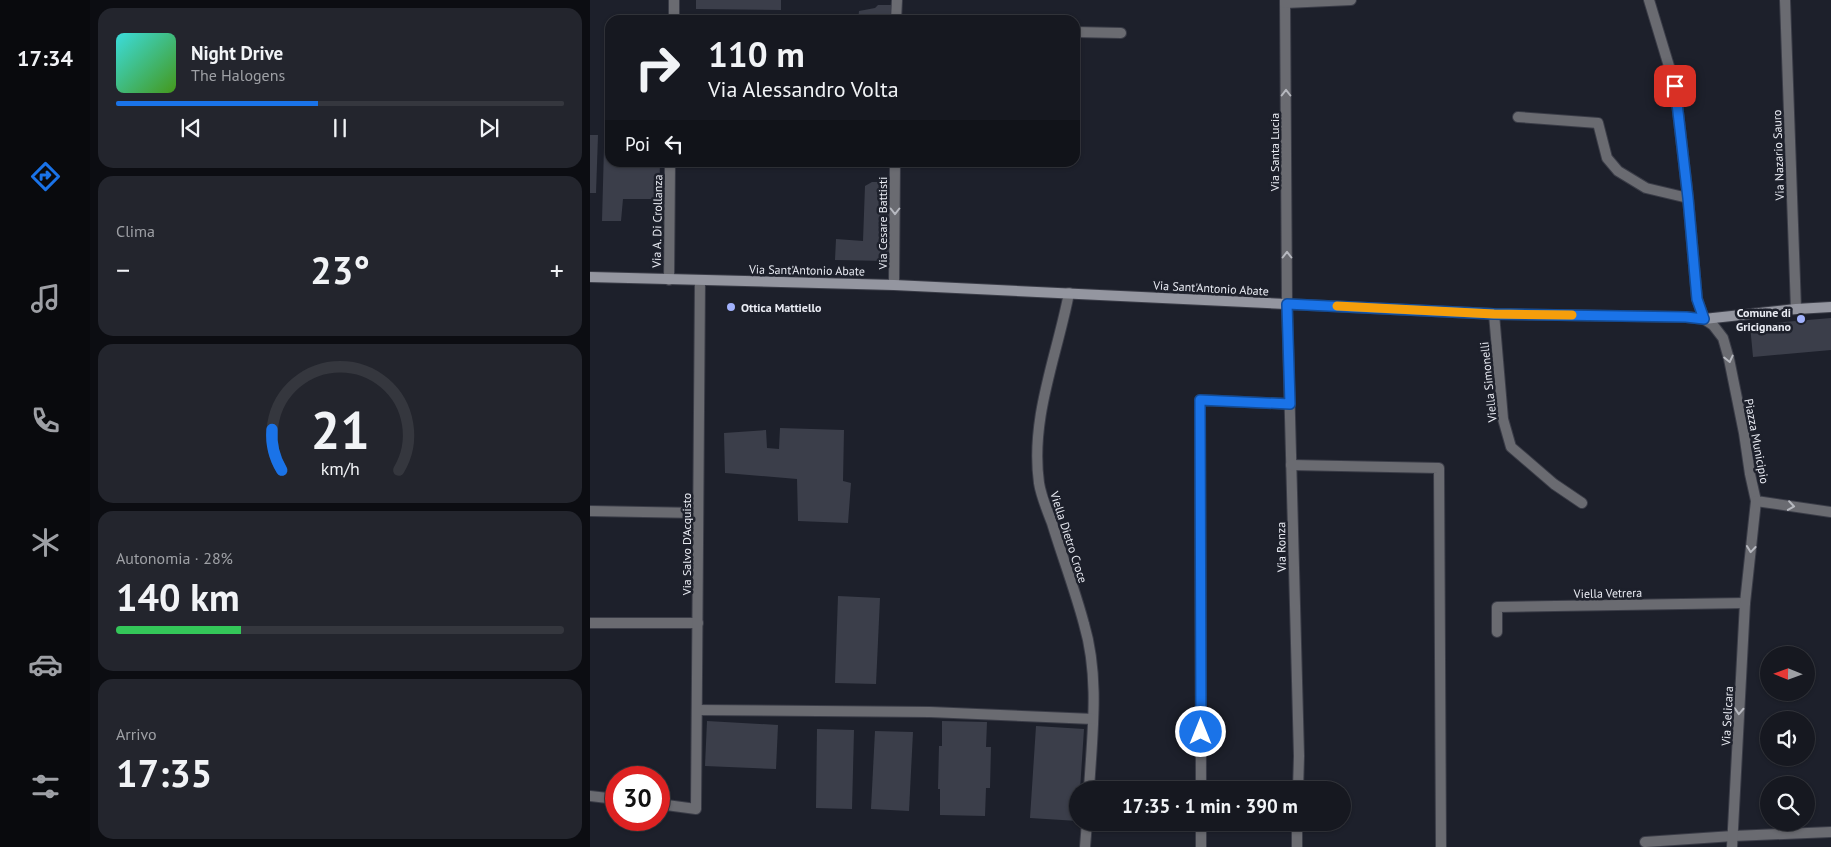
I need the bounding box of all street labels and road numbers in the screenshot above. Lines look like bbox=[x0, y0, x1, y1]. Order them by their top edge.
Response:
street label: Via Nazario Sauro bbox=[1769, 109, 1787, 202]
street label: Via Santa Lucia bbox=[1267, 113, 1282, 192]
street label: Via A. Di Crollanza bbox=[649, 174, 665, 269]
street label: Via Cesare Battisti bbox=[875, 177, 890, 270]
street label: Via Sant'Antonio Abate bbox=[748, 261, 865, 279]
street label: Via Sant'Antonio Abate bbox=[1152, 277, 1269, 299]
street label: Viella Simonelli bbox=[1476, 341, 1500, 424]
street label: Piazza Municipio bbox=[1741, 397, 1773, 485]
street label: Viella Dietro Croce bbox=[1047, 488, 1091, 585]
street label: Via Salvo D'Acquisto bbox=[679, 493, 694, 596]
street label: Via Ronza bbox=[1273, 522, 1289, 573]
street label: Viella Vetrera bbox=[1573, 585, 1642, 601]
street label: Via Selicara bbox=[1718, 686, 1736, 747]

